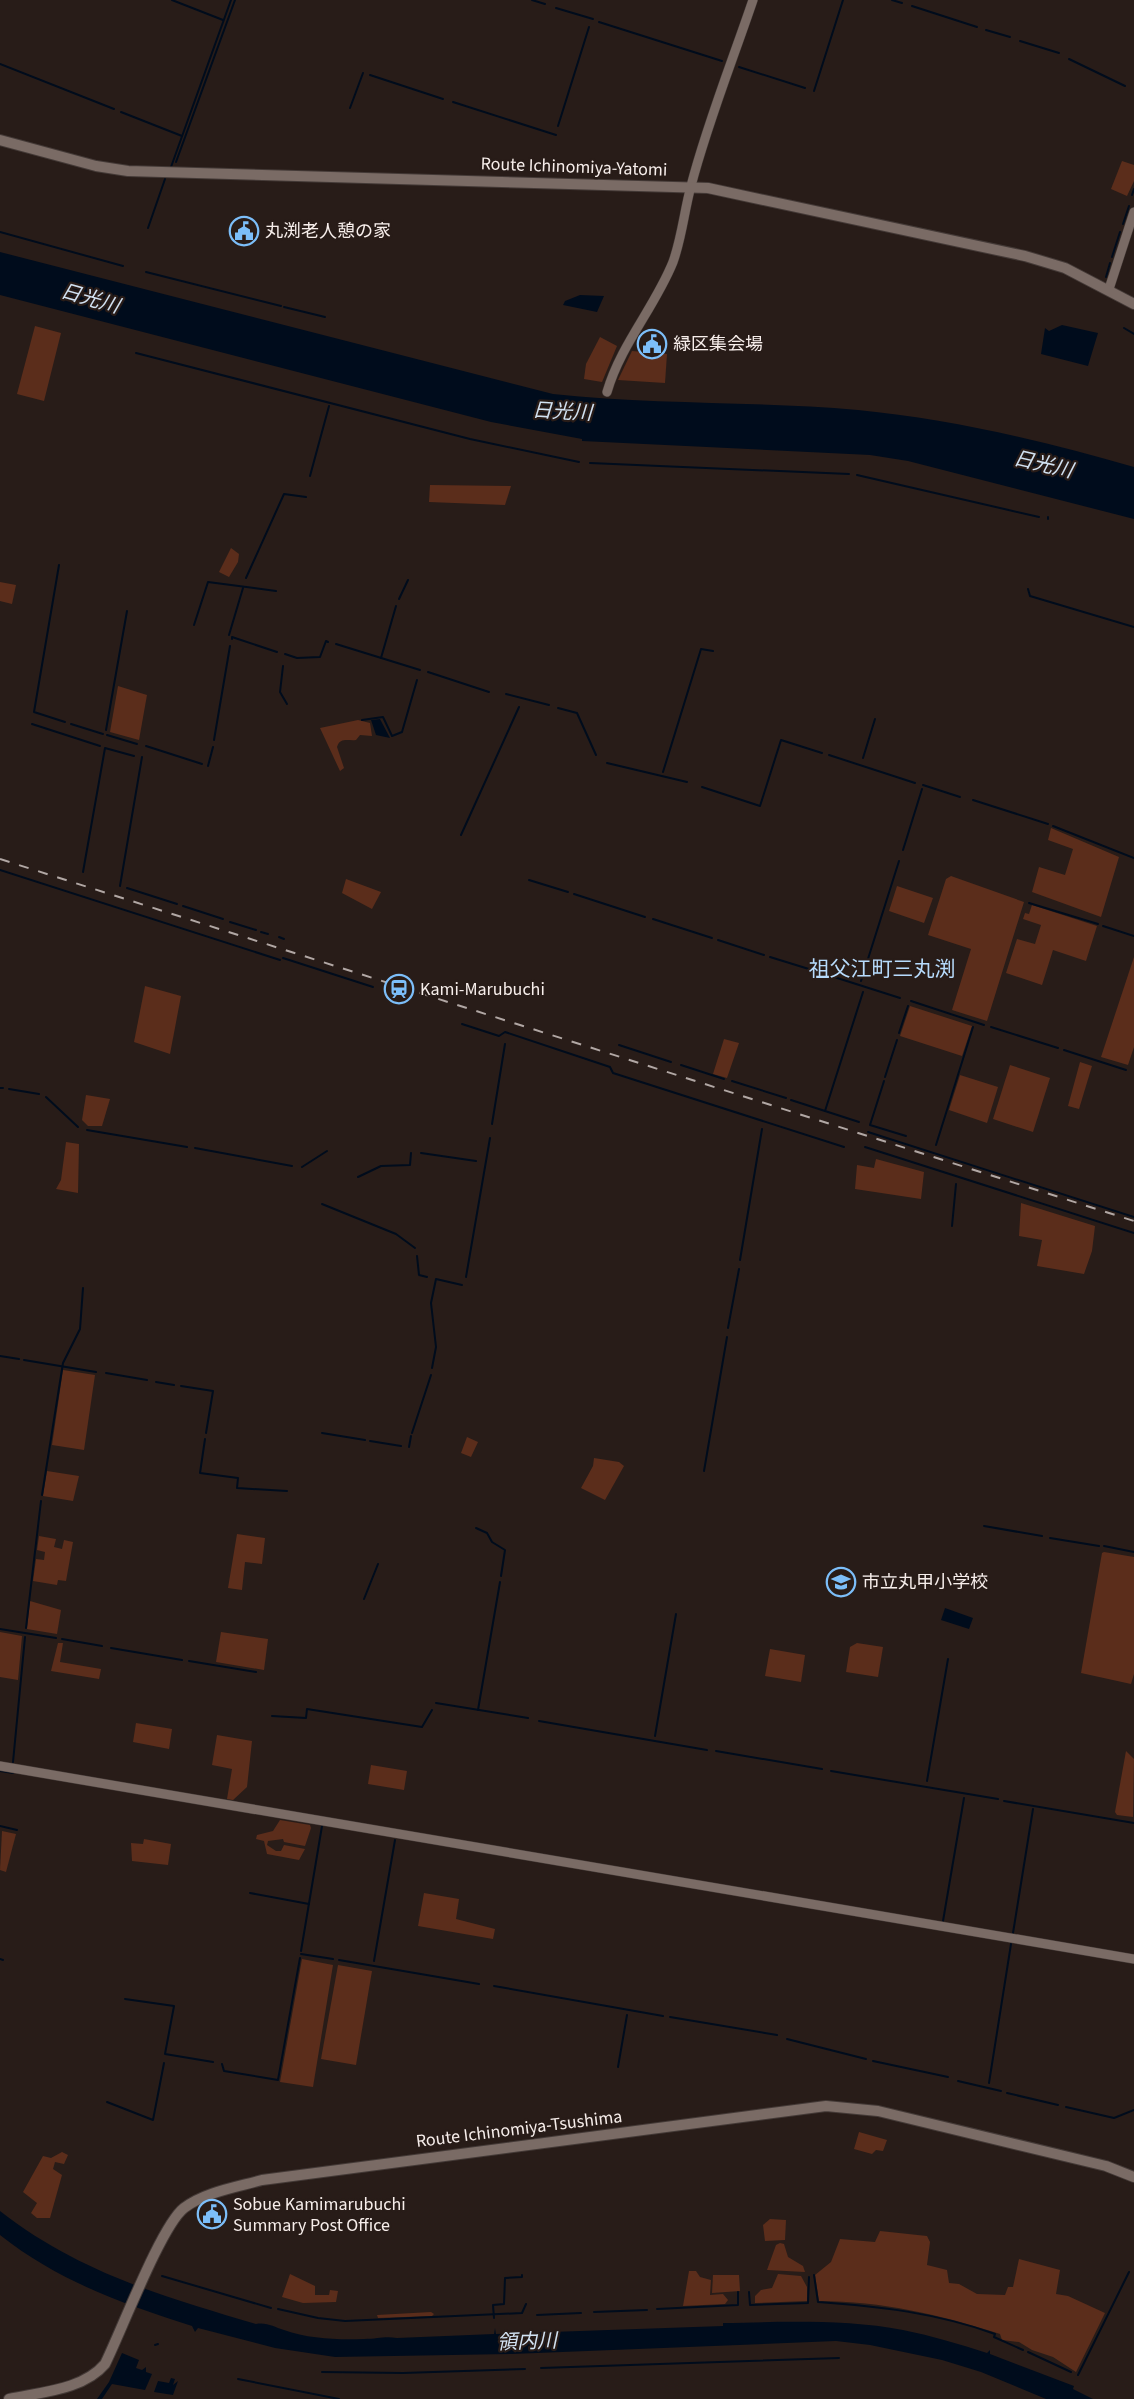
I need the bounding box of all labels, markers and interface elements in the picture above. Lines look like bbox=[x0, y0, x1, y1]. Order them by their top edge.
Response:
street label: Route Ichinomiya-Yatomi bbox=[480, 151, 668, 183]
public building icon: 丸渕老人憩の家 bbox=[228, 215, 260, 247]
place label: 丸渕老人憩の家 bbox=[265, 219, 391, 244]
water label: 日光川 bbox=[57, 277, 125, 321]
public building icon: 緑区集会場 bbox=[636, 328, 668, 360]
place label: 緑区集会場 bbox=[673, 332, 763, 357]
water label: 日光川 bbox=[531, 396, 595, 428]
water label: 日光川 bbox=[1011, 445, 1077, 486]
district label: 祖父江町三丸渕 bbox=[809, 954, 956, 984]
station icon: Kami-Marubuchi bbox=[383, 973, 415, 1005]
place label: Kami-Marubuchi bbox=[420, 977, 545, 1002]
school or university icon: 市立丸甲小学校 bbox=[825, 1566, 857, 1598]
place label: 市立丸甲小学校 bbox=[862, 1570, 988, 1595]
street label: Route Ichinomiya-Tsushima bbox=[414, 2104, 624, 2154]
place label: Sobue Kamimarubuchi Summary Post Office bbox=[233, 2192, 406, 2238]
public building icon: Sobue Kamimarubuchi Summary Post Office bbox=[196, 2198, 228, 2230]
water label: 領内川 bbox=[497, 2327, 559, 2357]

